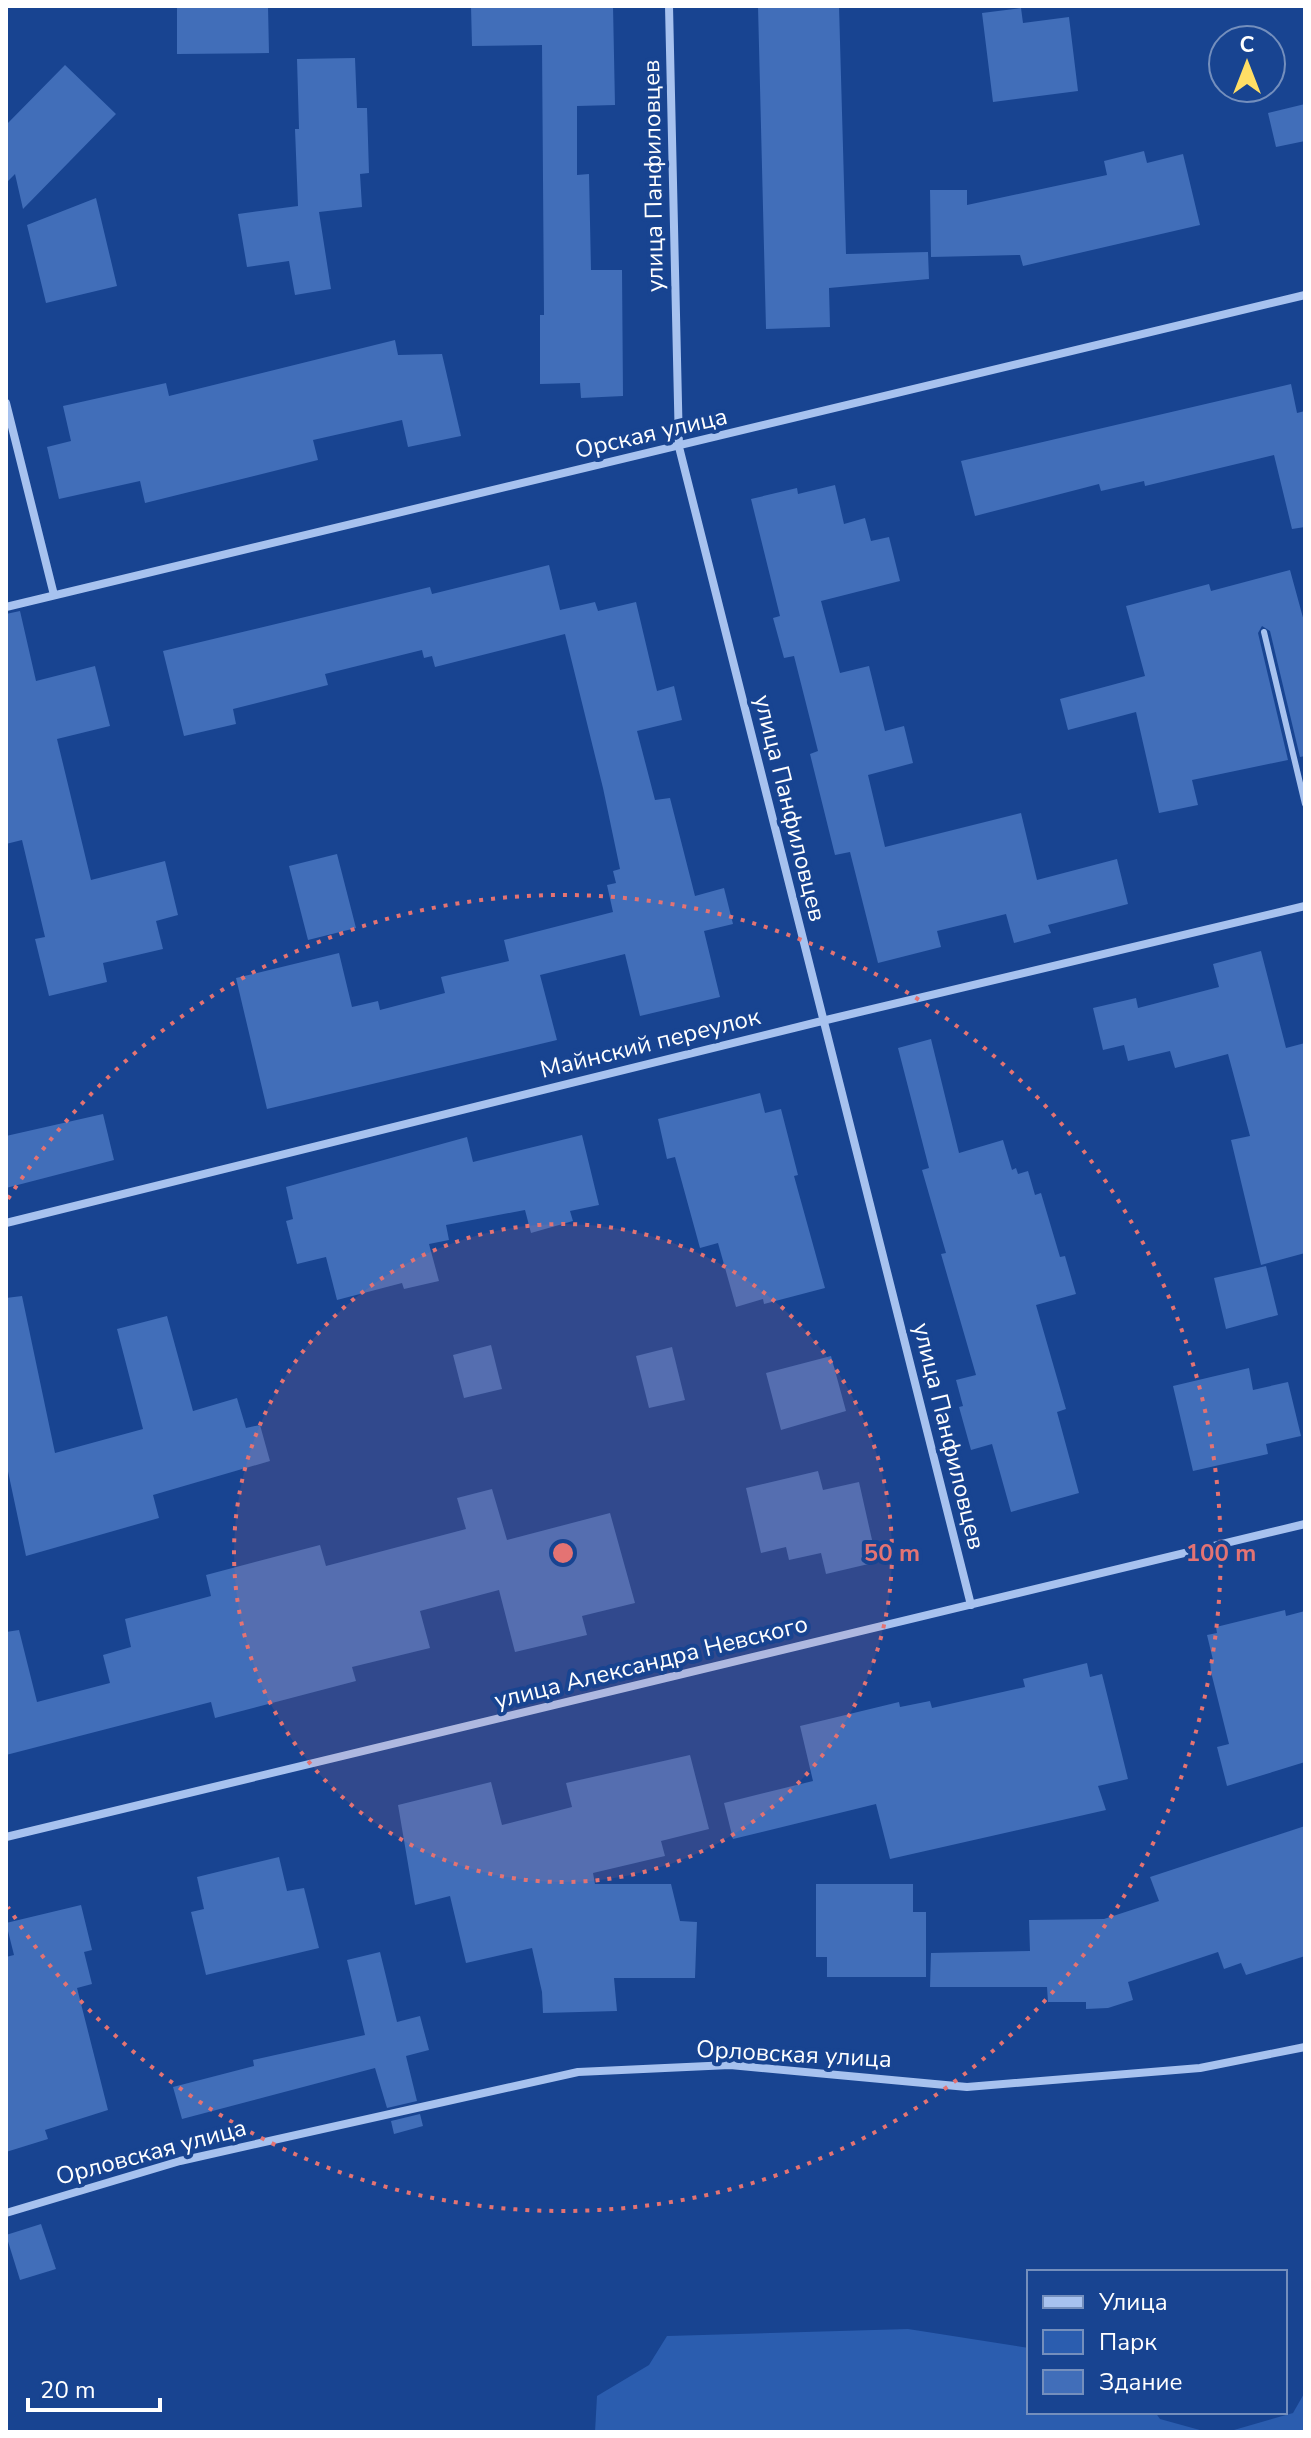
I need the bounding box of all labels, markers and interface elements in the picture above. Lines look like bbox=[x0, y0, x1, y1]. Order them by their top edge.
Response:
north arrow bbox=[1207, 24, 1287, 104]
text: С bbox=[1240, 30, 1255, 60]
street label: улица Панфиловцев bbox=[635, 60, 671, 292]
street label: Орская улица bbox=[572, 400, 730, 466]
street label: улица Панфиловцев bbox=[746, 691, 834, 925]
street label: Майнский переулок bbox=[537, 1000, 764, 1086]
street label: улица Панфиловцев bbox=[905, 1319, 993, 1553]
text: 50 m bbox=[864, 1537, 920, 1569]
text: 100 m bbox=[1186, 1537, 1256, 1569]
centre of rings bbox=[549, 1539, 577, 1567]
street label: улица Александра Невского bbox=[491, 1608, 811, 1716]
street label: Орловская улица bbox=[695, 2033, 893, 2075]
street label: Орловская улица bbox=[52, 2111, 250, 2193]
legend bbox=[1027, 2270, 1287, 2414]
text: Улица bbox=[1098, 2286, 1168, 2318]
text: Парк bbox=[1099, 2326, 1157, 2358]
scale bar bbox=[28, 2362, 160, 2412]
text: Здание bbox=[1099, 2366, 1183, 2398]
text: 20 m bbox=[40, 2374, 96, 2406]

